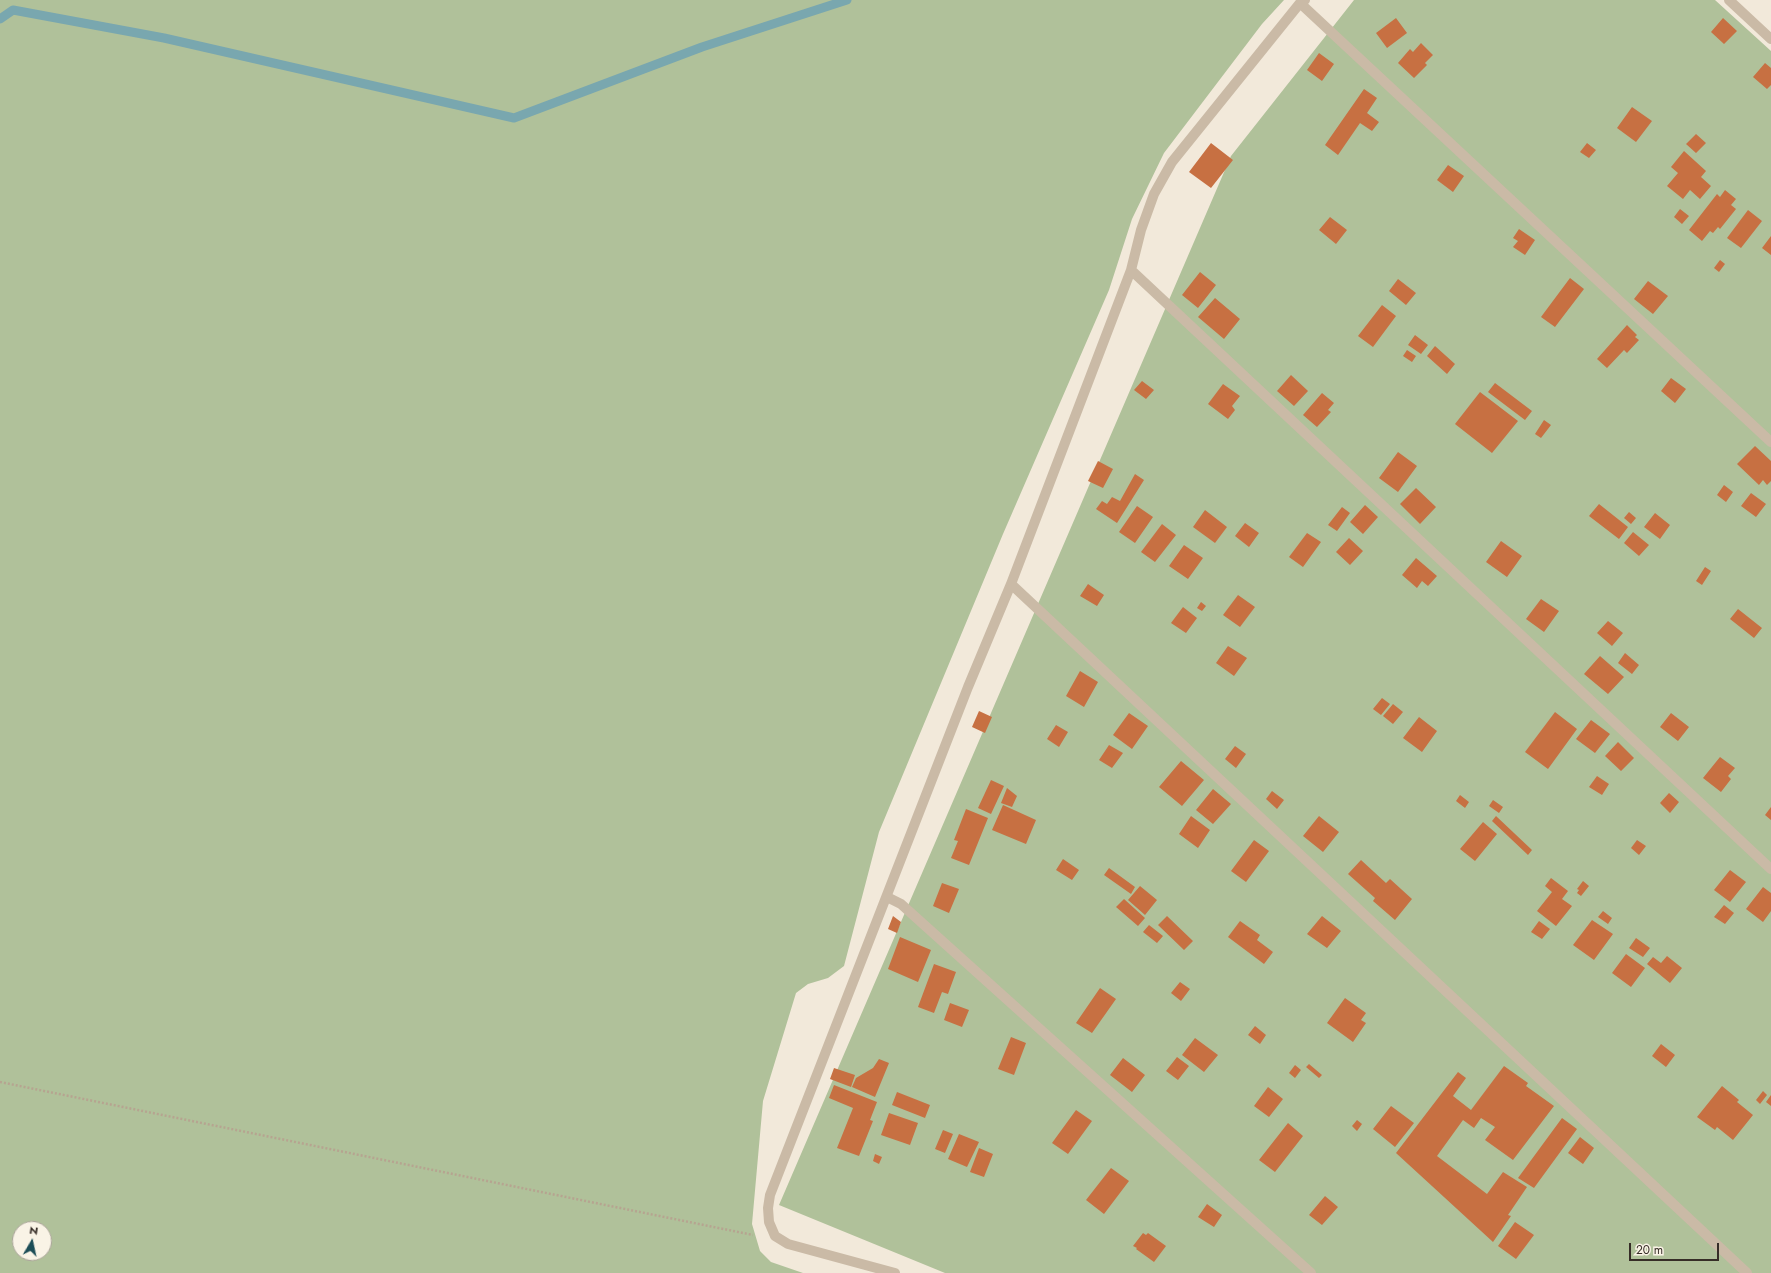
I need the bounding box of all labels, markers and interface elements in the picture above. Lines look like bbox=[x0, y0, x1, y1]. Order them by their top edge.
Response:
north arrow bbox=[12, 1221, 52, 1261]
text: N bbox=[28, 1222, 39, 1239]
scale bar bbox=[1631, 1235, 1721, 1261]
text: 20 m bbox=[1636, 1241, 1663, 1259]

